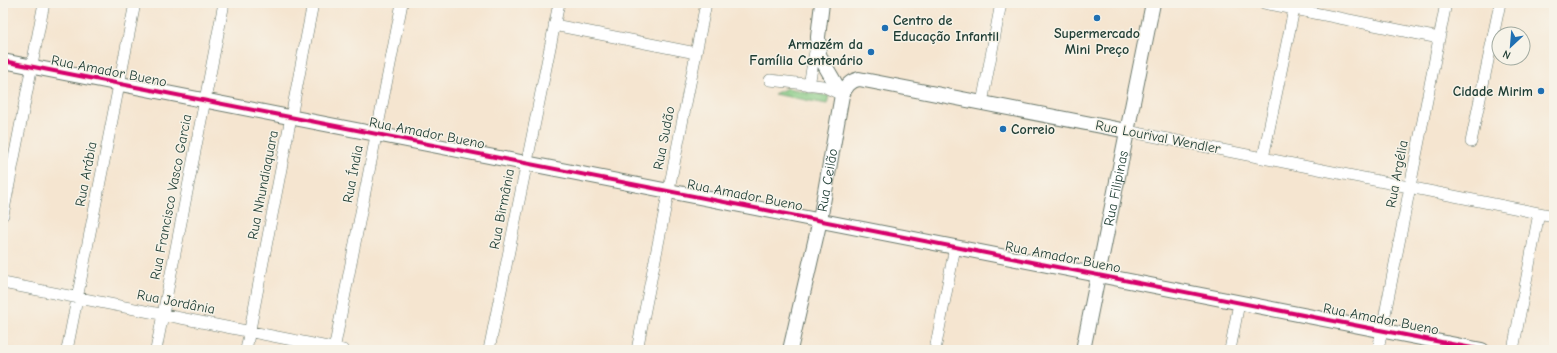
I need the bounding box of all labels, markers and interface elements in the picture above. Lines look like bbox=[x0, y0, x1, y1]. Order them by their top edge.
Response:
place label: Centro de Educação Infantil bbox=[893, 12, 999, 45]
marker: Supermercado Mini Preço bbox=[1092, 13, 1102, 23]
marker: Centro de Educação Infantil bbox=[880, 23, 890, 33]
place label: Supermercado Mini Preço bbox=[1054, 25, 1140, 58]
north arrow bbox=[1491, 26, 1531, 66]
place label: Armazém da Família Centenário bbox=[749, 36, 863, 69]
marker: Armazém da Família Centenário bbox=[866, 47, 876, 57]
text: N bbox=[1501, 47, 1513, 62]
street label: Rua Amador Bueno bbox=[50, 51, 168, 91]
place label: Cidade Mirim bbox=[1453, 83, 1533, 100]
marker: Cidade Mirim bbox=[1536, 86, 1546, 96]
street label: Rua Sudão bbox=[650, 105, 678, 171]
street label: Rua Francisco Vasco Garcia bbox=[147, 113, 195, 281]
street label: Rua Amador Bueno bbox=[368, 113, 486, 153]
street label: Rua Lourival Wendler bbox=[1094, 117, 1222, 158]
place label: Correio bbox=[1011, 121, 1055, 138]
marker: Correio bbox=[998, 124, 1008, 134]
street label: Rua Nhundiaquara bbox=[244, 129, 282, 241]
street label: Rua Argélia bbox=[1382, 139, 1412, 209]
street label: Rua Arábia bbox=[71, 140, 101, 208]
street label: Rua Índia bbox=[339, 144, 367, 204]
street label: Rua Ceilão bbox=[813, 147, 841, 213]
street label: Rua Filipinas bbox=[1100, 149, 1132, 227]
street label: Rua Birmânia bbox=[486, 167, 518, 251]
street label: Rua Amador Bueno bbox=[686, 175, 804, 215]
street label: Rua Amador Bueno bbox=[1004, 237, 1122, 277]
street label: Rua Jordânia bbox=[136, 286, 216, 318]
street label: Rua Amador Bueno bbox=[1322, 299, 1440, 339]

